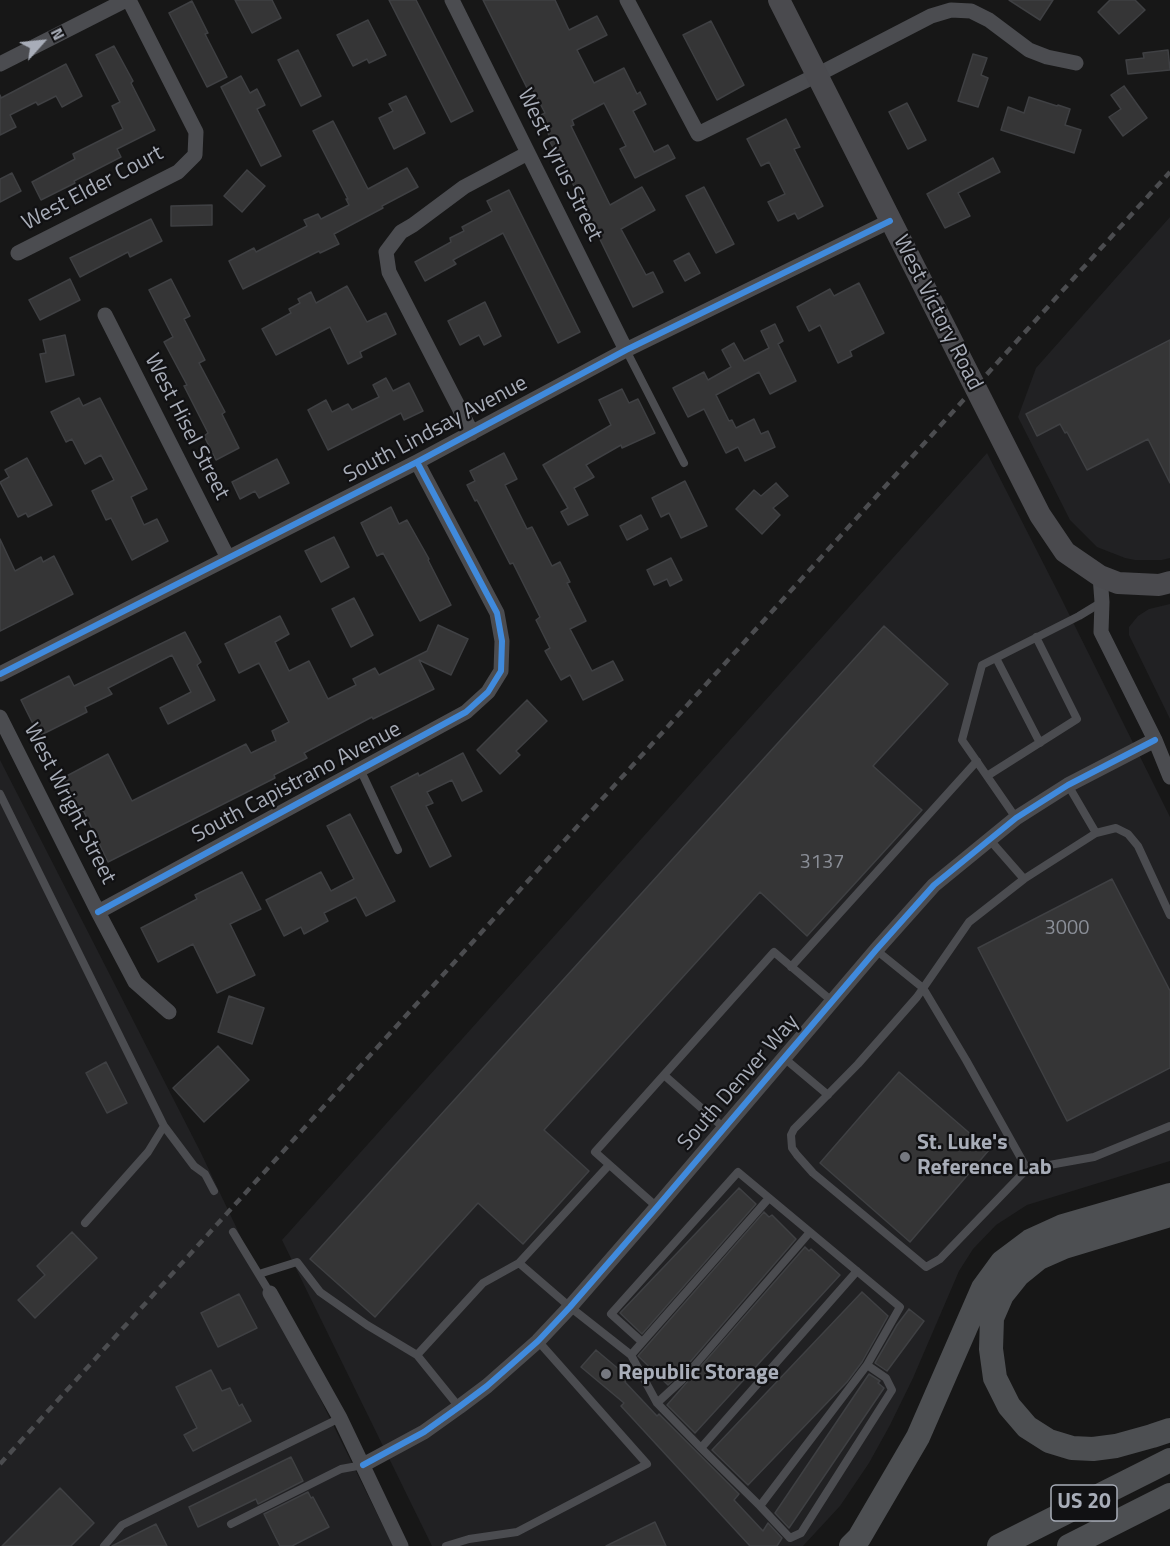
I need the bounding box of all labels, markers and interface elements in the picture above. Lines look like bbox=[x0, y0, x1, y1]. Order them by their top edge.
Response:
north arrow bbox=[12, 12, 72, 72]
text: N bbox=[45, 23, 71, 44]
street label: West Cyrus Street bbox=[511, 84, 607, 246]
street label: West Elder Court bbox=[18, 141, 168, 237]
street label: West Victory Road bbox=[887, 231, 987, 395]
street label: West Hisel Street bbox=[138, 349, 234, 505]
street label: South Lindsay Avenue bbox=[340, 370, 532, 490]
street label: South Capistrano Avenue bbox=[188, 717, 406, 849]
street label: West Wright Street bbox=[17, 719, 121, 889]
house number: 3137 bbox=[800, 851, 844, 875]
house number: 3000 bbox=[1045, 917, 1089, 941]
street label: South Denver Way bbox=[673, 1010, 805, 1156]
place label: St. Luke's Reference Lab bbox=[917, 1131, 1052, 1182]
marker: St. Luke's Reference Lab bbox=[898, 1150, 912, 1164]
place label: Republic Storage bbox=[618, 1361, 779, 1387]
marker: Republic Storage bbox=[599, 1367, 613, 1381]
road number: US 20 bbox=[1051, 1485, 1117, 1521]

